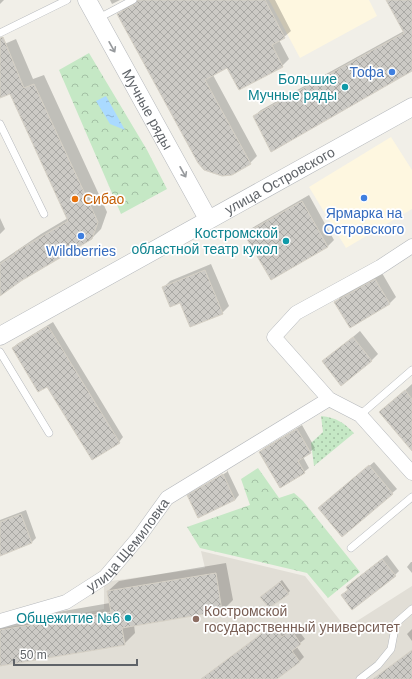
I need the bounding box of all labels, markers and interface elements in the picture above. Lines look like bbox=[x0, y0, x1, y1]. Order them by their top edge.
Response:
one-way arrow bbox=[109, 41, 117, 53]
place label: Тофа bbox=[349, 64, 384, 80]
street label: Мучные ряды bbox=[119, 67, 176, 152]
marker: Тофа bbox=[387, 67, 397, 77]
place label: Большие Мучные ряды bbox=[248, 71, 337, 103]
marker: Большие Мучные ряды bbox=[340, 82, 350, 92]
street label: улица Островского bbox=[222, 143, 338, 217]
one-way arrow bbox=[179, 166, 187, 178]
place label: Сибао bbox=[83, 191, 124, 207]
marker: Ярмарка на Островского bbox=[359, 193, 369, 203]
marker: Сибао bbox=[70, 194, 80, 204]
place label: Ярмарка на Островского bbox=[324, 205, 405, 237]
place label: Костромской областной театр кукол bbox=[131, 225, 278, 257]
marker: Wildberries bbox=[76, 231, 86, 241]
marker: Костромской областной театр кукол bbox=[281, 236, 291, 246]
place label: Wildberries bbox=[46, 243, 116, 259]
street label: улица Щемиловка bbox=[84, 495, 172, 595]
place label: Костромской государственный университет bbox=[204, 603, 400, 635]
place label: Общежитие №6 bbox=[16, 610, 120, 626]
marker: Общежитие №6 bbox=[123, 613, 133, 623]
marker: Костромской государственный университет bbox=[191, 614, 201, 624]
scale bar bbox=[14, 641, 137, 667]
text: 50 m bbox=[20, 648, 47, 662]

